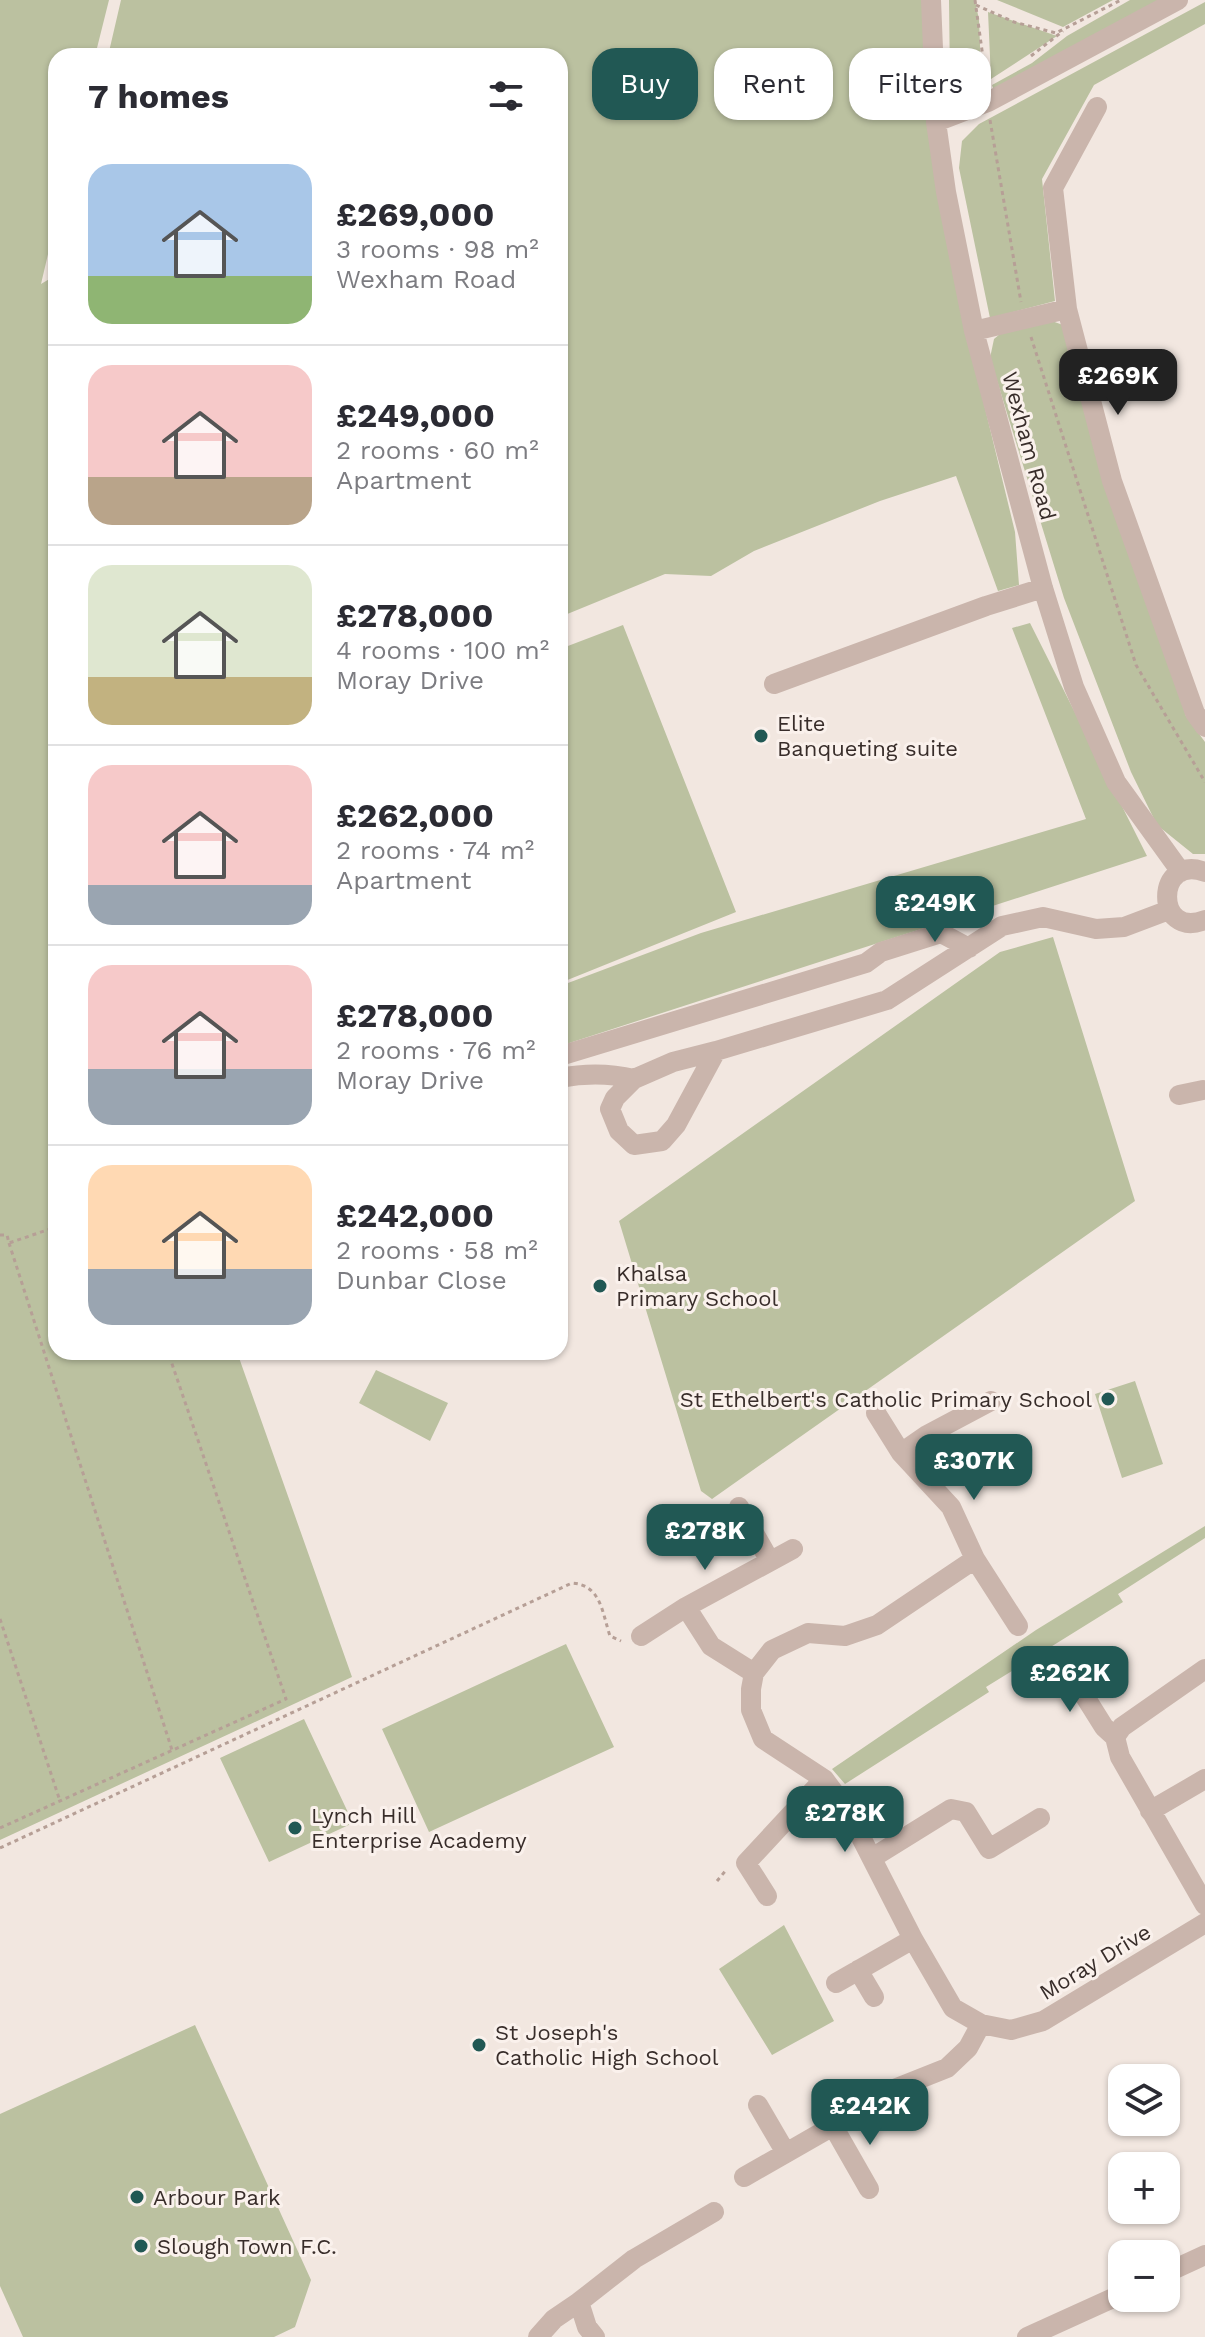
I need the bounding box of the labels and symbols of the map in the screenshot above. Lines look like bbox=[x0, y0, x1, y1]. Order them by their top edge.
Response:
pin: £269K bbox=[1062, 349, 1174, 417]
street label: Wexham Road bbox=[997, 369, 1061, 523]
place label: Elite Banqueting suite bbox=[777, 711, 958, 761]
marker: Elite Banqueting suite bbox=[752, 727, 770, 745]
pin: £249K bbox=[879, 876, 991, 944]
place label: Khalsa Primary School bbox=[616, 1261, 778, 1311]
marker: Khalsa Primary School bbox=[591, 1277, 609, 1295]
place label: St Ethelbert's Catholic Primary School bbox=[680, 1387, 1092, 1412]
marker: St Ethelbert's Catholic Primary School bbox=[1099, 1390, 1117, 1408]
pin: £307K bbox=[918, 1434, 1030, 1502]
pin: £278K bbox=[649, 1504, 761, 1572]
pin: £262K bbox=[1014, 1646, 1126, 1714]
pin: £278K bbox=[789, 1786, 901, 1854]
place label: Lynch Hill Enterprise Academy bbox=[311, 1803, 527, 1853]
marker: Lynch Hill Enterprise Academy bbox=[286, 1819, 304, 1837]
street label: Moray Drive bbox=[1035, 1919, 1155, 2005]
place label: St Joseph's Catholic High School bbox=[495, 2020, 719, 2070]
marker: St Joseph's Catholic High School bbox=[470, 2036, 488, 2054]
pin: £242K bbox=[814, 2079, 926, 2147]
place label: Arbour Park bbox=[153, 2185, 280, 2210]
marker: Arbour Park bbox=[128, 2188, 146, 2206]
place label: Slough Town F.C. bbox=[157, 2234, 337, 2259]
marker: Slough Town F.C. bbox=[132, 2237, 150, 2255]

